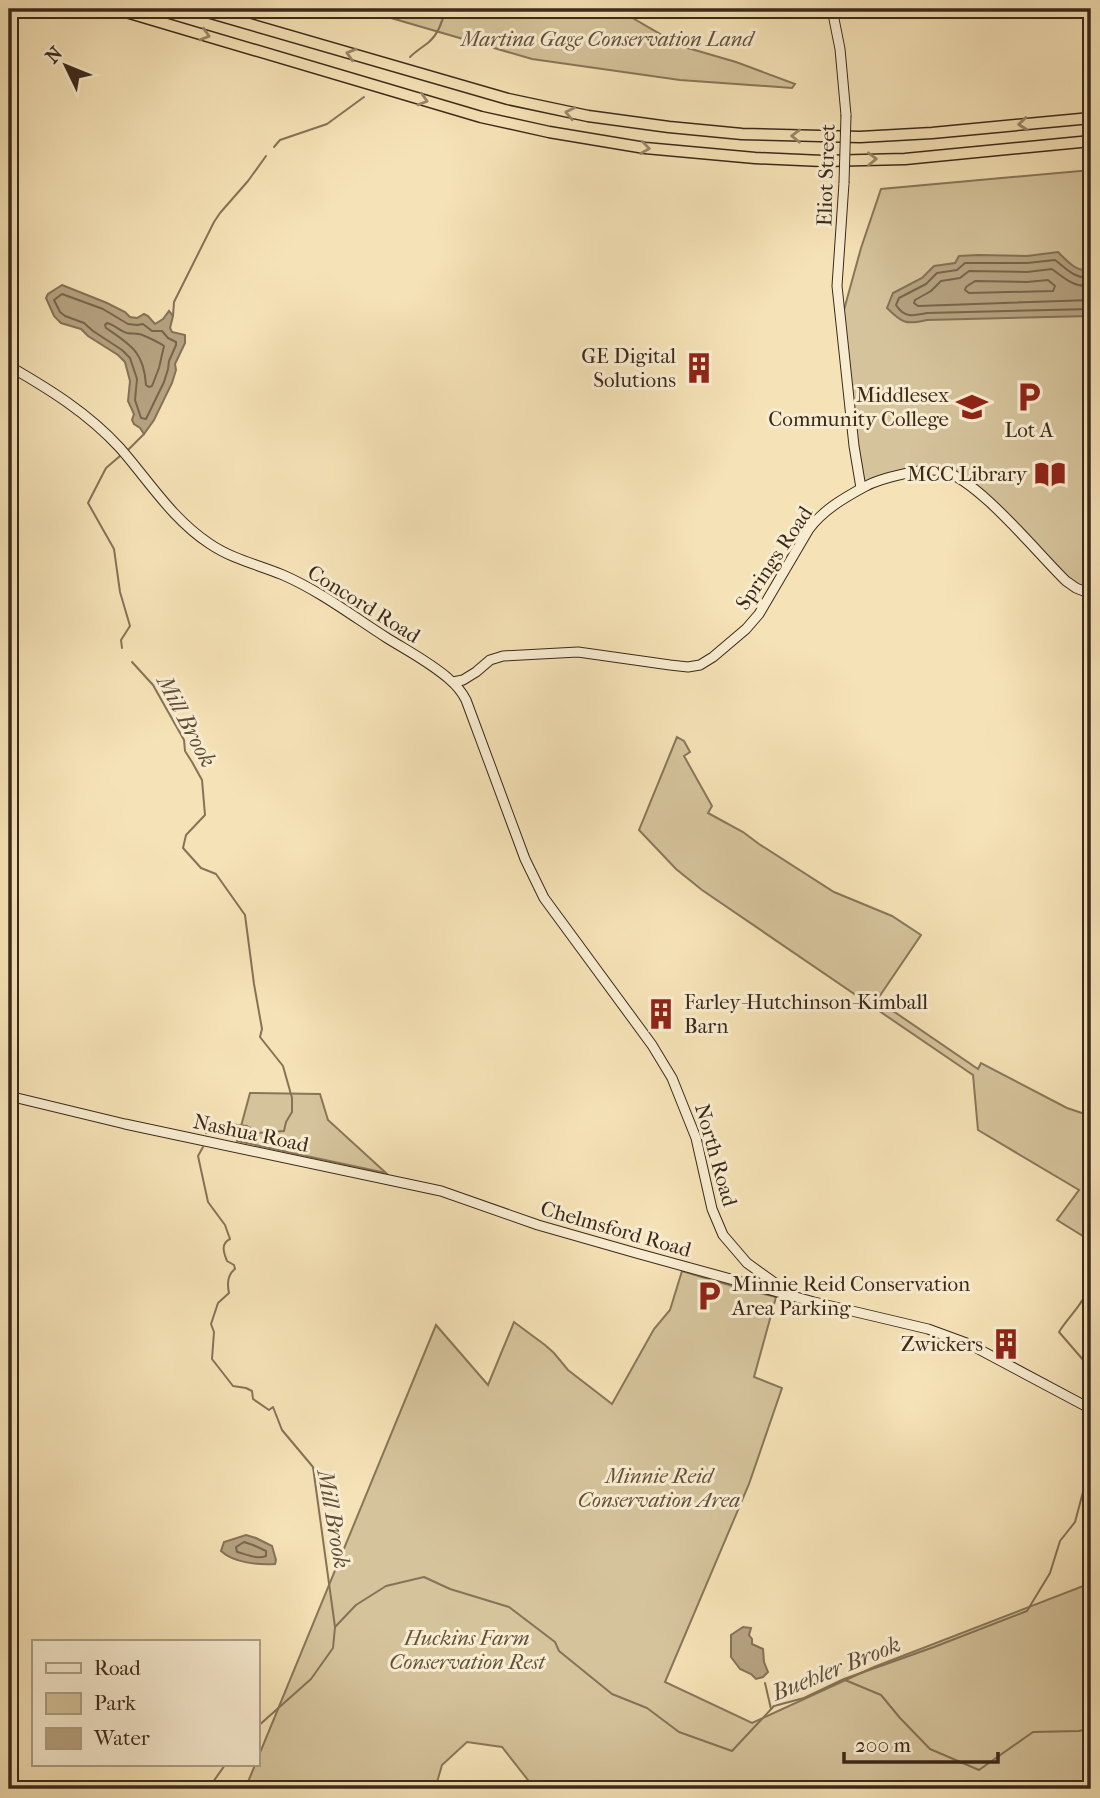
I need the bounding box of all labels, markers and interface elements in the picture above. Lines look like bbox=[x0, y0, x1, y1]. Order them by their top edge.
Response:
one-way arrow bbox=[199, 27, 211, 42]
park label: Martina Gage Conservation Land bbox=[459, 27, 755, 51]
north arrow bbox=[32, 32, 102, 102]
text: N bbox=[41, 42, 68, 68]
one-way arrow bbox=[345, 48, 357, 63]
one-way arrow bbox=[417, 92, 429, 107]
one-way arrow bbox=[564, 106, 576, 121]
one-way arrow bbox=[1018, 117, 1029, 132]
street label: Eliot Street bbox=[812, 123, 840, 227]
one-way arrow bbox=[791, 129, 802, 144]
one-way arrow bbox=[639, 140, 651, 155]
one-way arrow bbox=[867, 152, 878, 167]
place label: GE Digital Solutions bbox=[581, 344, 676, 392]
building icon: GE Digital Solutions bbox=[682, 351, 716, 385]
parking icon: Lot A bbox=[1012, 380, 1046, 414]
place label: Middlesex Community College bbox=[768, 383, 949, 431]
school or university icon: Middlesex Community College bbox=[955, 390, 989, 424]
place label: Lot A bbox=[1005, 418, 1054, 442]
library icon: MCC Library bbox=[1033, 457, 1067, 491]
place label: MCC Library bbox=[907, 462, 1028, 486]
street label: Springs Road bbox=[731, 501, 818, 614]
street label: Concord Road bbox=[303, 560, 425, 648]
water label: Mill Brook bbox=[150, 669, 222, 772]
place label: Farley-Hutchinson-Kimball Barn bbox=[684, 990, 928, 1038]
building icon: Farley-Hutchinson-Kimball Barn bbox=[644, 997, 678, 1031]
street label: North Road bbox=[690, 1101, 742, 1210]
street label: Nashua Road bbox=[191, 1109, 311, 1157]
street label: Chelmsford Road bbox=[538, 1196, 695, 1262]
place label: Minnie Reid Conservation Area Parking bbox=[731, 1272, 970, 1320]
parking icon: Minnie Reid Conservation Area Parking bbox=[692, 1279, 726, 1313]
building icon: Zwickers bbox=[989, 1327, 1023, 1361]
place label: Zwickers bbox=[901, 1332, 983, 1356]
park label: Minnie Reid Conservation Area bbox=[578, 1464, 740, 1512]
water label: Mill Brook bbox=[311, 1466, 355, 1571]
park label: Huckins Farm Conservation Rest bbox=[389, 1626, 546, 1674]
water label: Buehler Brook bbox=[766, 1630, 904, 1707]
legend bbox=[32, 1640, 259, 1766]
text: Road bbox=[94, 1656, 141, 1680]
text: Park bbox=[94, 1691, 136, 1715]
scale bar bbox=[844, 1721, 998, 1765]
text: Water bbox=[93, 1726, 150, 1750]
text: 200 m bbox=[855, 1733, 911, 1757]

